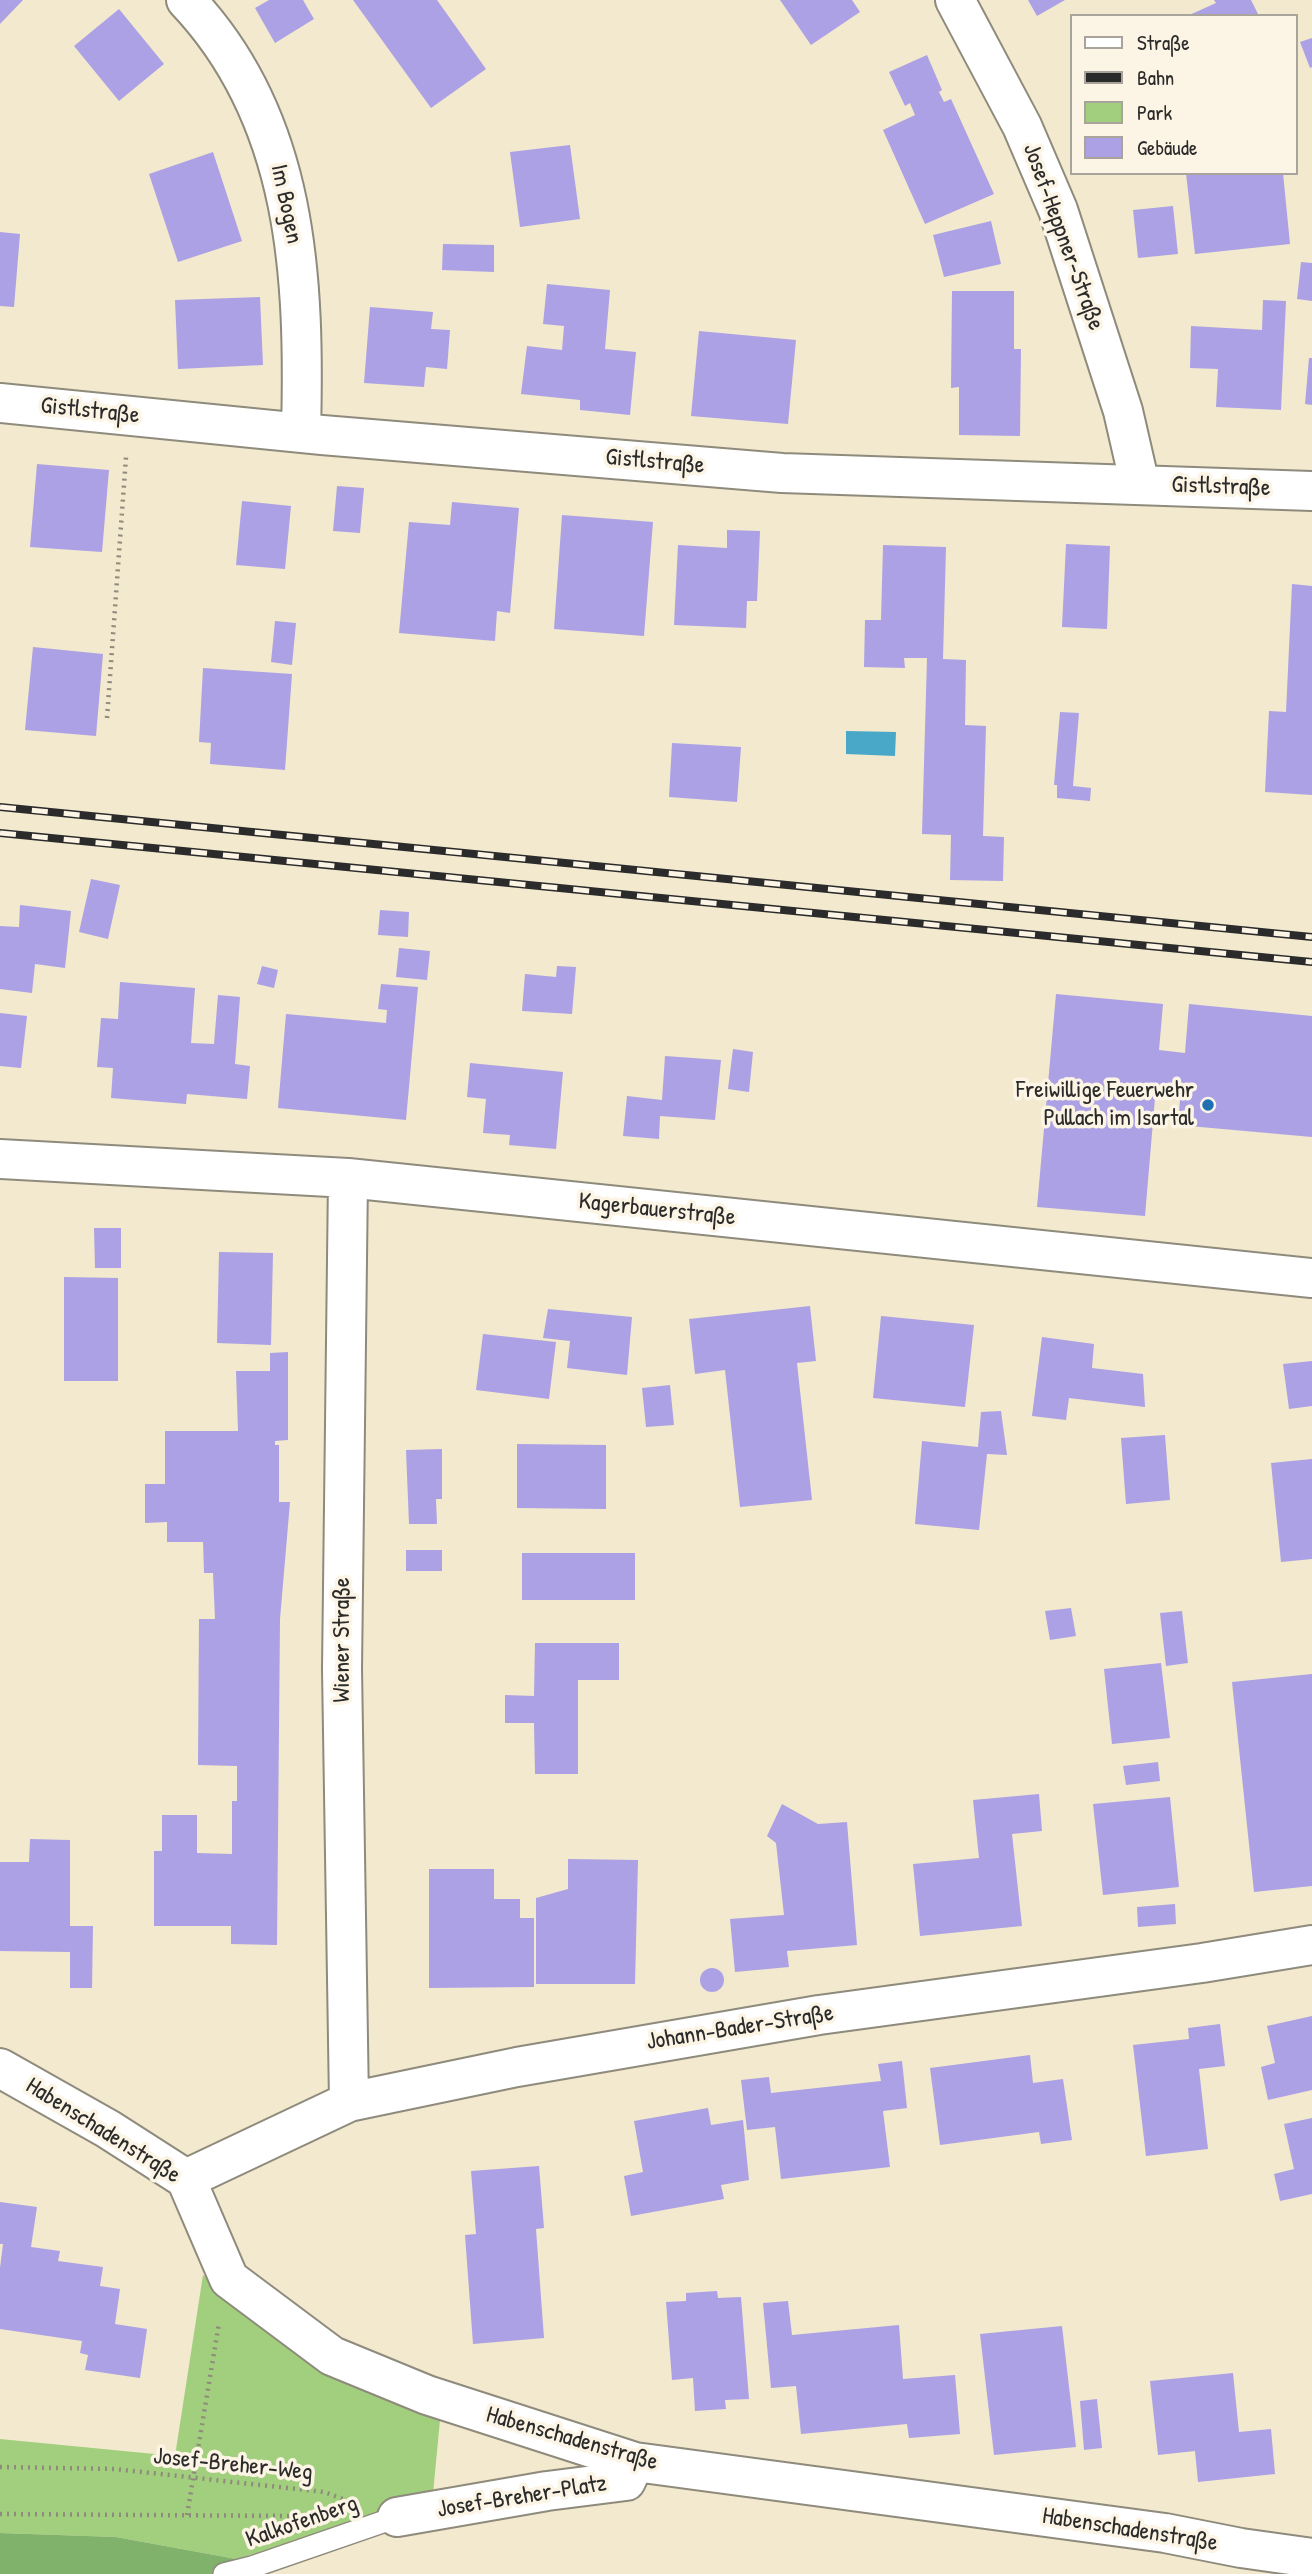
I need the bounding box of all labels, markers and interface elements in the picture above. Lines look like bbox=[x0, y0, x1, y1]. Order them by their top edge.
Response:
legend bbox=[1070, 14, 1298, 175]
text: Straße bbox=[1137, 28, 1190, 57]
text: Bahn bbox=[1137, 63, 1174, 92]
text: Park bbox=[1137, 98, 1172, 127]
text: Gebäude bbox=[1137, 133, 1197, 162]
street label: Josef-Heppner-Straße bbox=[1016, 140, 1110, 334]
street label: Im Bogen bbox=[264, 162, 308, 246]
street label: Gistlstraße bbox=[39, 391, 141, 431]
street label: Gistlstraße bbox=[604, 443, 706, 481]
street label: Gistlstraße bbox=[1171, 471, 1271, 503]
place label: Freiwillige Feuerwehr Pullach im Isartal bbox=[1016, 1077, 1194, 1133]
marker: Freiwillige Feuerwehr Pullach im Isartal bbox=[1200, 1097, 1216, 1113]
street label: Kagerbauerstraße bbox=[577, 1187, 737, 1233]
street label: Wiener Straße bbox=[329, 1577, 357, 1703]
street label: Johann-Bader-Straße bbox=[644, 1999, 836, 2057]
street label: Habenschadenstraße bbox=[20, 2072, 186, 2190]
street label: Habenschadenstraße bbox=[483, 2401, 661, 2477]
street label: Josef-Breher-Weg bbox=[152, 2442, 314, 2488]
street label: Josef-Breher-Platz bbox=[435, 2469, 609, 2525]
street label: Kalkofenberg bbox=[242, 2489, 362, 2555]
street label: Habenschadenstraße bbox=[1040, 2502, 1220, 2558]

